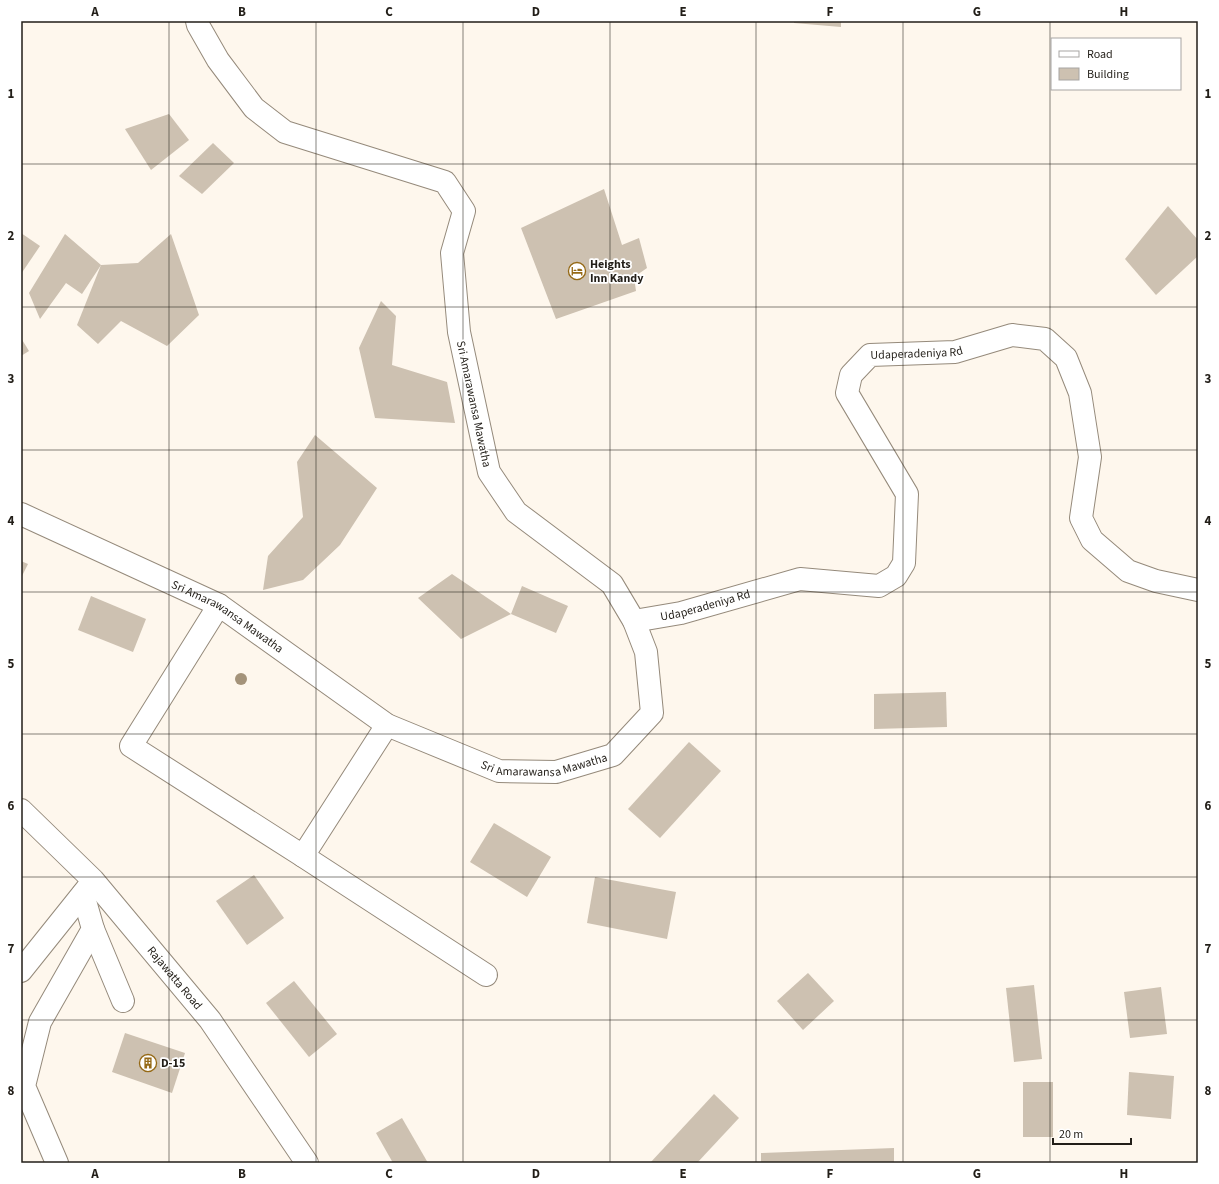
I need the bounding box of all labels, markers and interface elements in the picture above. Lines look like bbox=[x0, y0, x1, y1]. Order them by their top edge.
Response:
text: A bbox=[90, 3, 99, 21]
text: B bbox=[238, 3, 246, 21]
text: C bbox=[385, 3, 393, 21]
text: D bbox=[532, 3, 540, 21]
text: E bbox=[679, 3, 687, 21]
text: F bbox=[827, 3, 834, 21]
text: G bbox=[973, 3, 981, 21]
text: H bbox=[1120, 3, 1128, 21]
legend bbox=[1051, 38, 1181, 90]
text: Road bbox=[1087, 46, 1113, 63]
text: Building bbox=[1087, 66, 1129, 83]
text: 1 bbox=[8, 85, 15, 103]
text: 1 bbox=[1205, 85, 1212, 103]
text: 2 bbox=[8, 227, 15, 245]
text: 2 bbox=[1205, 227, 1212, 245]
place label: Heights Inn Kandy bbox=[590, 256, 644, 287]
hotel icon: Heights Inn Kandy bbox=[567, 261, 587, 281]
street label: Sri Amarawansa Mawatha bbox=[452, 339, 495, 469]
street label: Udaperadeniya Rd bbox=[870, 342, 965, 364]
text: 3 bbox=[8, 370, 15, 388]
text: 3 bbox=[1205, 370, 1212, 388]
text: 4 bbox=[8, 512, 15, 530]
text: 4 bbox=[1205, 512, 1212, 530]
street label: Sri Amarawansa Mawatha bbox=[169, 576, 287, 657]
street label: Udaperadeniya Rd bbox=[659, 586, 752, 625]
text: 5 bbox=[8, 655, 15, 673]
text: 5 bbox=[1205, 655, 1212, 673]
street label: Sri Amarawansa Mawatha bbox=[478, 749, 609, 781]
text: 6 bbox=[8, 797, 15, 815]
text: 6 bbox=[1205, 797, 1212, 815]
text: 7 bbox=[8, 940, 15, 958]
text: 7 bbox=[1205, 940, 1212, 958]
street label: Rajawatta Road bbox=[143, 943, 206, 1014]
building icon: D-15 bbox=[138, 1053, 158, 1073]
place label: D-15 bbox=[161, 1055, 185, 1072]
text: 8 bbox=[8, 1082, 15, 1100]
text: 8 bbox=[1205, 1082, 1212, 1100]
scale bar bbox=[1053, 1120, 1131, 1146]
text: 20 m bbox=[1059, 1126, 1083, 1143]
text: A bbox=[90, 1165, 99, 1183]
text: B bbox=[238, 1165, 246, 1183]
text: C bbox=[385, 1165, 393, 1183]
text: D bbox=[532, 1165, 540, 1183]
text: E bbox=[679, 1165, 687, 1183]
text: F bbox=[827, 1165, 834, 1183]
text: G bbox=[973, 1165, 981, 1183]
text: H bbox=[1120, 1165, 1128, 1183]

